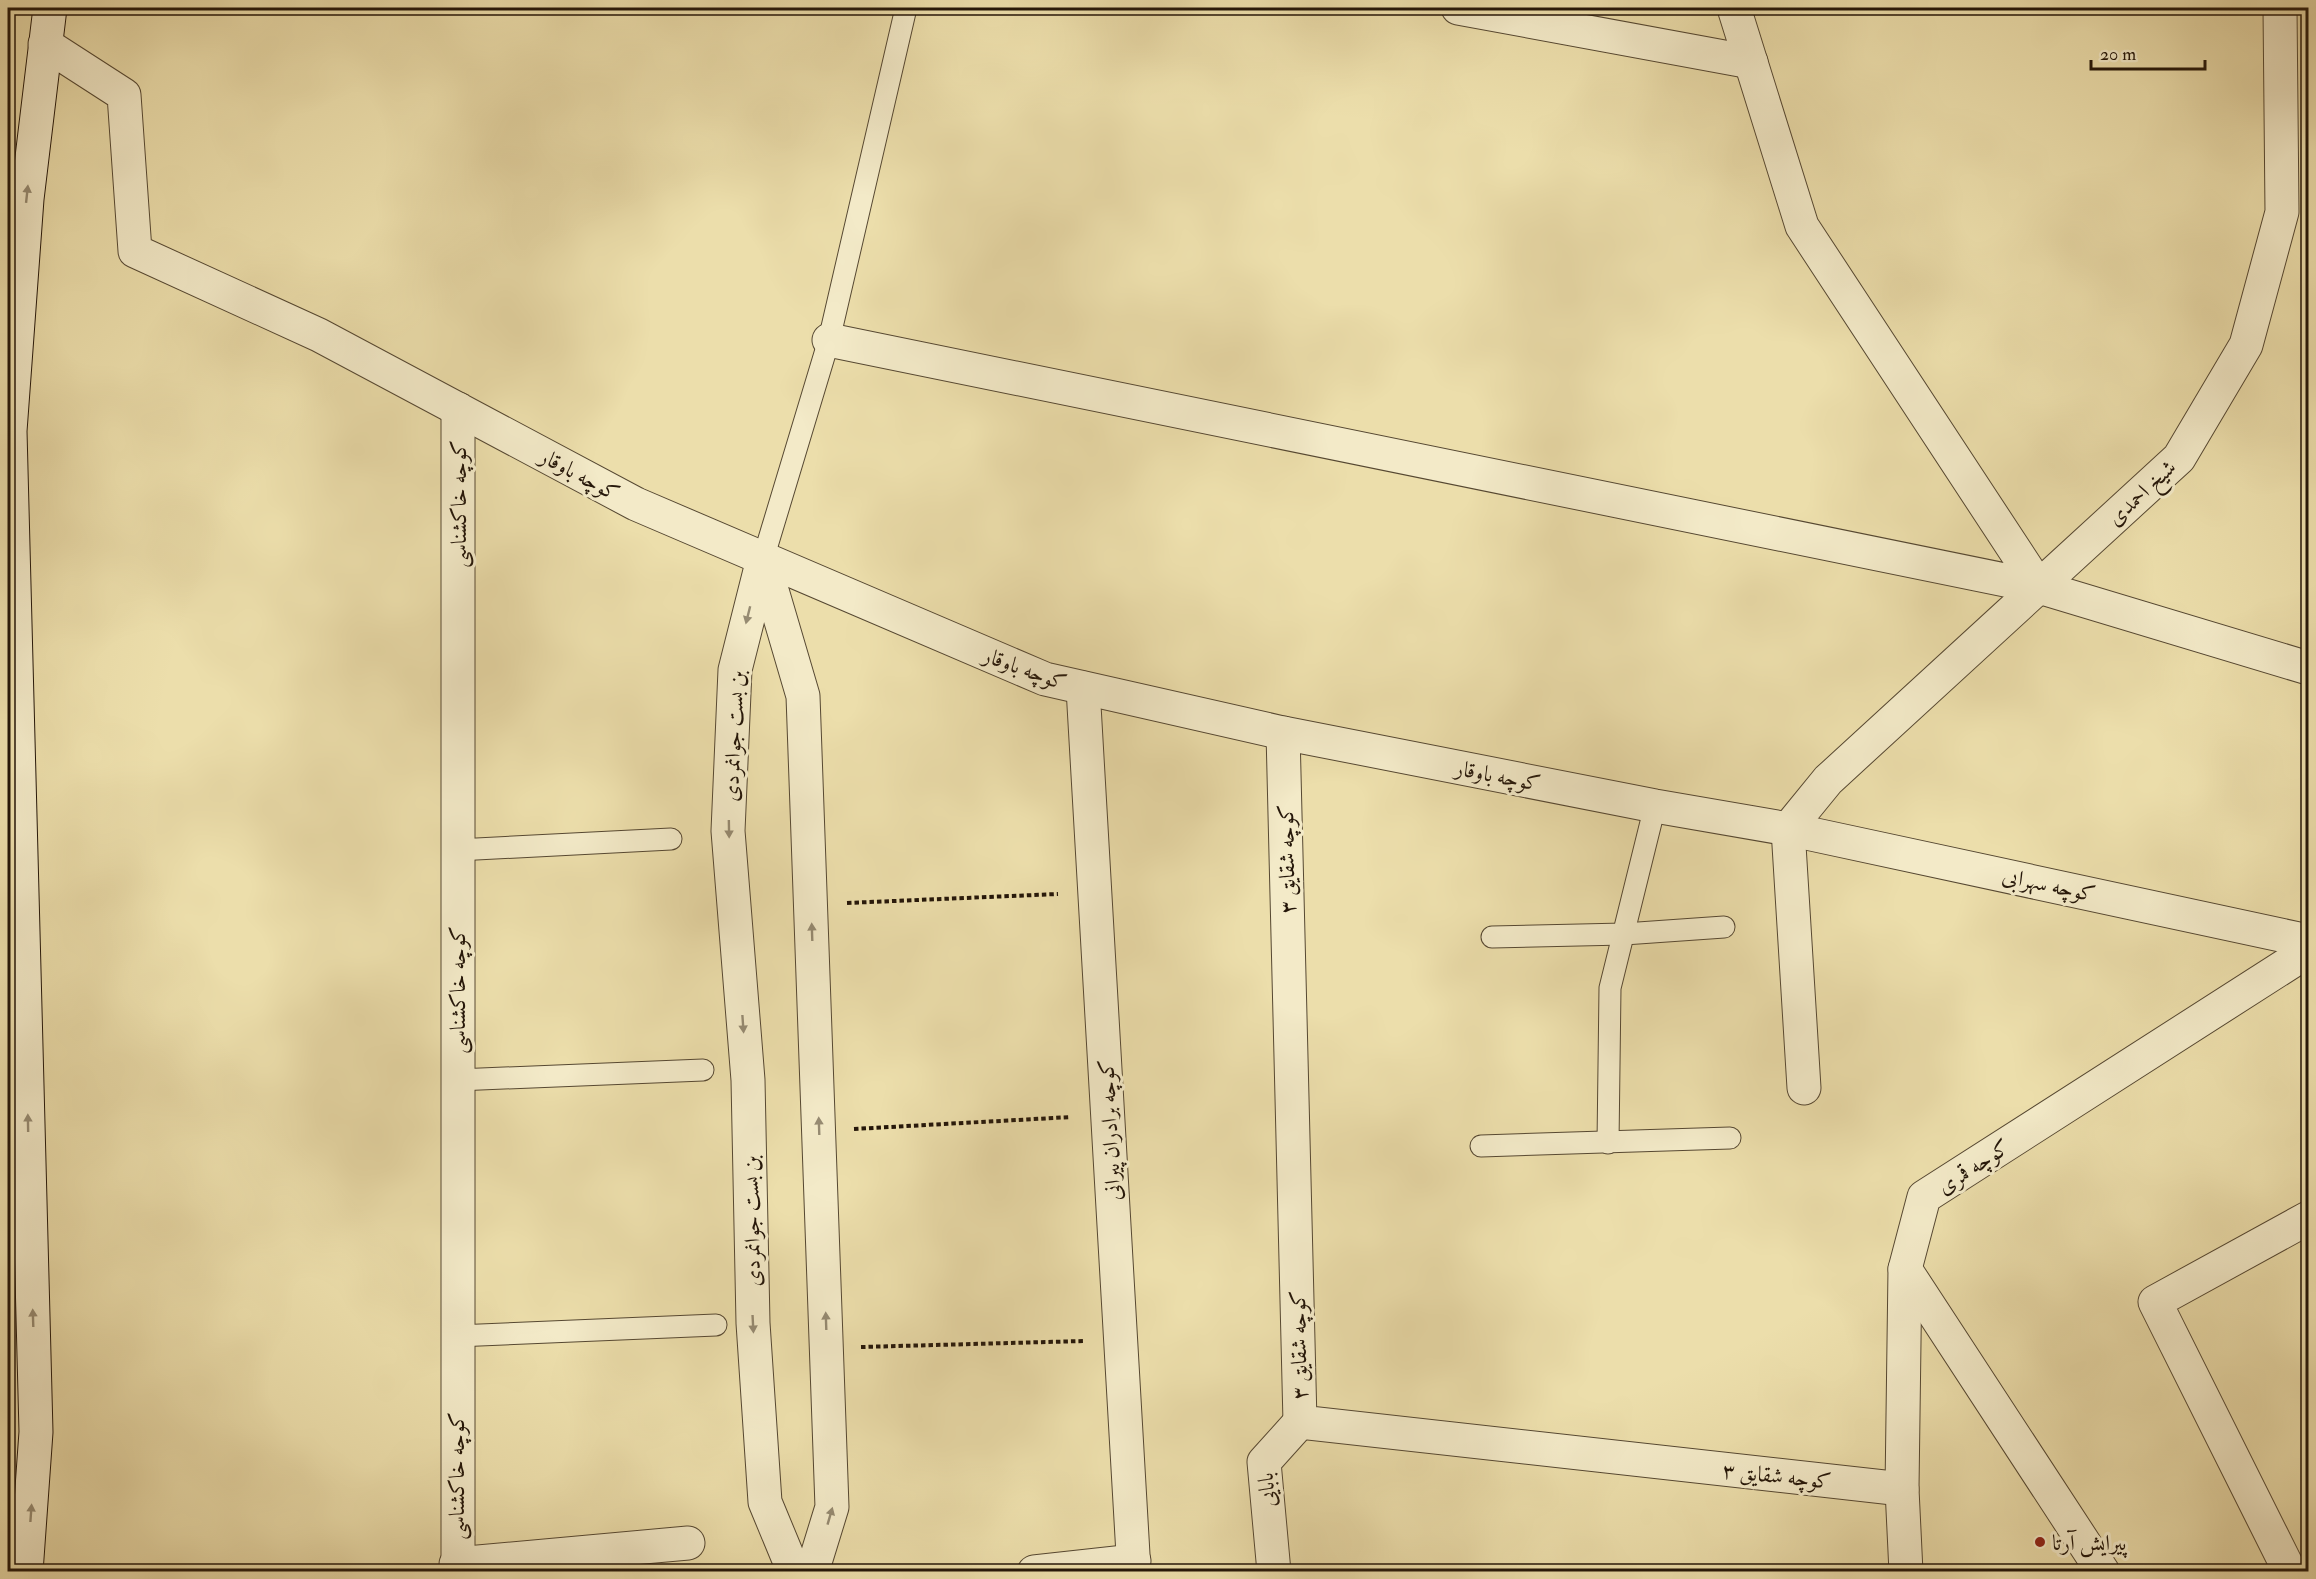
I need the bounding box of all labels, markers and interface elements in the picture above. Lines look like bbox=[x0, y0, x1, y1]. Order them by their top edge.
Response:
scale bar bbox=[2091, 33, 2205, 71]
text: 20 m bbox=[2100, 43, 2136, 66]
one-way arrow bbox=[22, 185, 32, 204]
street label: کوچه خاکشناسی bbox=[445, 440, 474, 568]
street label: کوچه باوقار bbox=[532, 441, 624, 508]
street label: شیخ احمدی bbox=[2101, 454, 2186, 535]
one-way arrow bbox=[743, 606, 753, 624]
street label: کوچه باوقار bbox=[977, 640, 1070, 698]
street label: بن بست جوانمردی bbox=[717, 670, 751, 802]
street label: کوچه باوقار bbox=[1450, 754, 1543, 799]
street label: کوچه شقایق ۳ bbox=[1272, 804, 1303, 914]
one-way arrow bbox=[724, 820, 734, 839]
street label: کوچه سهرابی bbox=[1999, 861, 2098, 910]
one-way arrow bbox=[807, 922, 816, 941]
street label: کوچه خاکشناسی bbox=[444, 926, 473, 1054]
one-way arrow bbox=[739, 1014, 748, 1033]
street label: کوچه برادران پیرانی bbox=[1092, 1058, 1130, 1201]
one-way arrow bbox=[23, 1114, 32, 1133]
one-way arrow bbox=[814, 1117, 824, 1136]
street label: کوچه قمری bbox=[1932, 1133, 2016, 1202]
street label: بن بست جوانمردی bbox=[737, 1155, 767, 1287]
street label: کوچه شقایق ۳ bbox=[1284, 1290, 1315, 1400]
one-way arrow bbox=[28, 1309, 38, 1328]
one-way arrow bbox=[821, 1312, 830, 1331]
one-way arrow bbox=[749, 1314, 758, 1333]
street label: کوچه خاکشناسی bbox=[443, 1412, 472, 1540]
street label: کوچه شقایق ۳ bbox=[1721, 1456, 1833, 1497]
street label: بابایی bbox=[1252, 1471, 1283, 1508]
one-way arrow bbox=[26, 1504, 35, 1523]
one-way arrow bbox=[825, 1507, 835, 1525]
place label: پیرایش آرتا bbox=[2052, 1529, 2128, 1559]
marker: پیرایش آرتا bbox=[2033, 1535, 2047, 1549]

